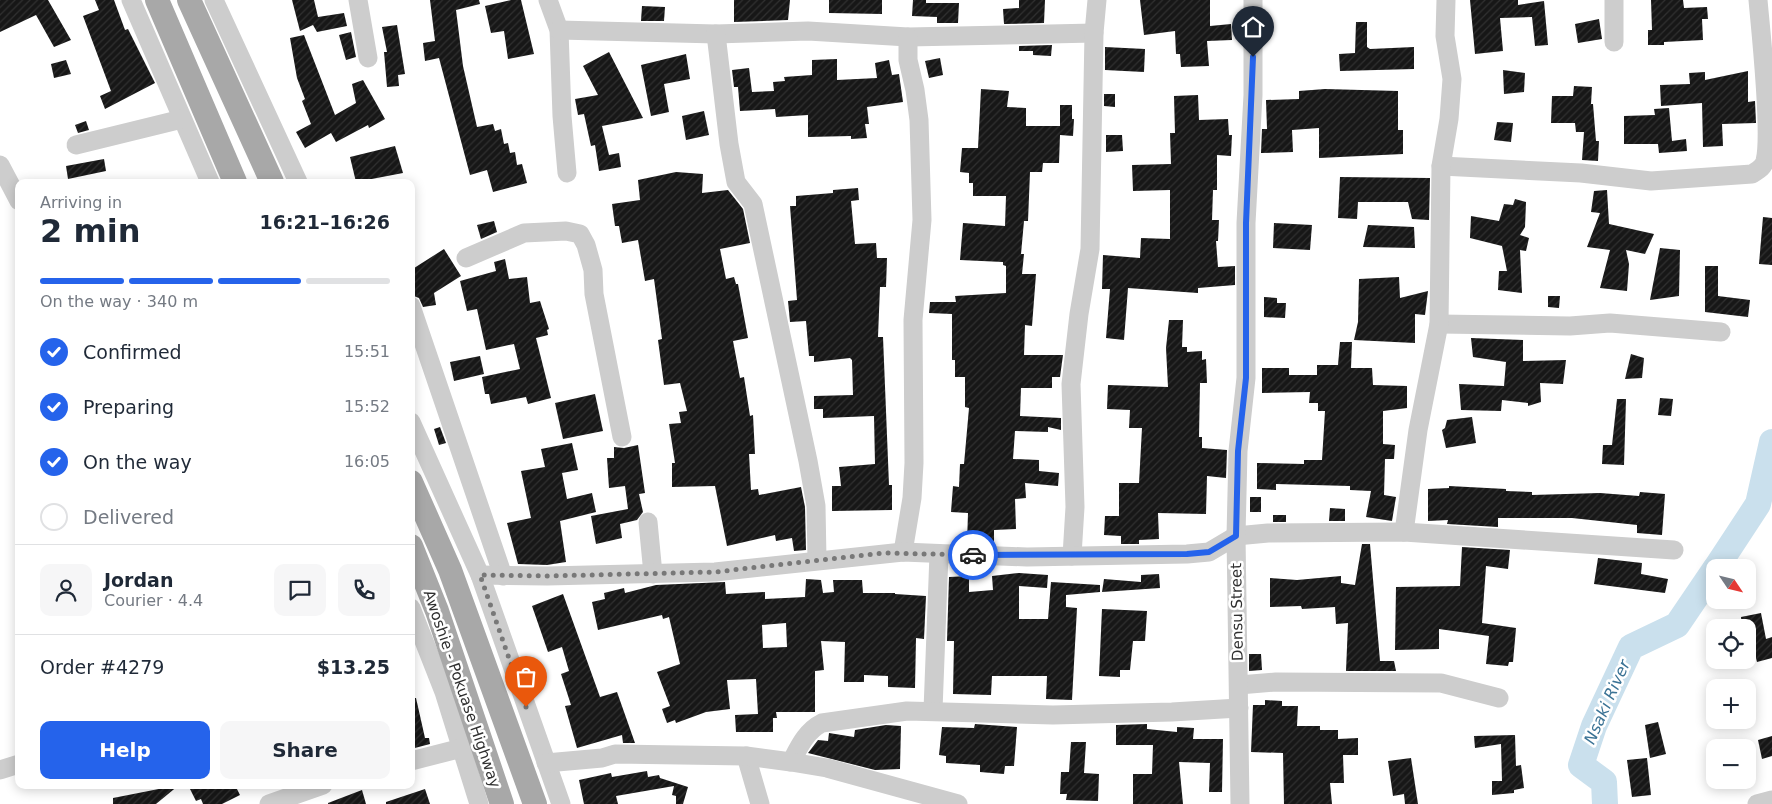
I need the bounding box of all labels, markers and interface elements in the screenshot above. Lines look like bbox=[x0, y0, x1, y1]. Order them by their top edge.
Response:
pin bbox=[1232, 6, 1274, 57]
icon: home bbox=[1239, 13, 1267, 41]
text: Arriving in bbox=[40, 193, 122, 212]
text: 16:21–16:26 bbox=[260, 211, 390, 233]
text: 2 min bbox=[40, 212, 141, 250]
text: On the way · 340 m bbox=[40, 292, 198, 311]
icon: check bbox=[40, 338, 68, 366]
text: Confirmed bbox=[83, 341, 182, 363]
text: 15:51 bbox=[344, 342, 390, 361]
icon: check bbox=[40, 393, 68, 421]
text: Preparing bbox=[83, 396, 174, 418]
text: 15:52 bbox=[344, 397, 390, 416]
icon: check bbox=[40, 448, 68, 476]
text: On the way bbox=[83, 451, 192, 473]
text: 16:05 bbox=[344, 452, 390, 471]
text: Delivered bbox=[83, 506, 174, 528]
courier bbox=[948, 530, 998, 580]
icon: car bbox=[959, 541, 987, 569]
north arrow bbox=[1706, 559, 1756, 609]
map controls bbox=[1706, 559, 1756, 789]
street label: Densu Street bbox=[1227, 563, 1247, 661]
button: person bbox=[40, 564, 92, 616]
button: chat bbox=[274, 564, 326, 616]
button: phone bbox=[338, 564, 390, 616]
text: Jordan bbox=[104, 569, 173, 591]
street label: Awoshie - Pokuase Highway bbox=[420, 588, 504, 790]
text: Courier · 4.4 bbox=[104, 591, 203, 610]
button: locate bbox=[1706, 619, 1756, 669]
text: Order #4279 bbox=[40, 656, 164, 678]
text: $13.25 bbox=[317, 656, 390, 678]
pin bbox=[505, 656, 547, 707]
water label: Nsaki River bbox=[1580, 656, 1635, 747]
icon: bag bbox=[512, 663, 540, 691]
button: + bbox=[1706, 679, 1756, 729]
button: Help bbox=[40, 721, 210, 779]
button: Share bbox=[220, 721, 390, 779]
button: − bbox=[1706, 739, 1756, 789]

